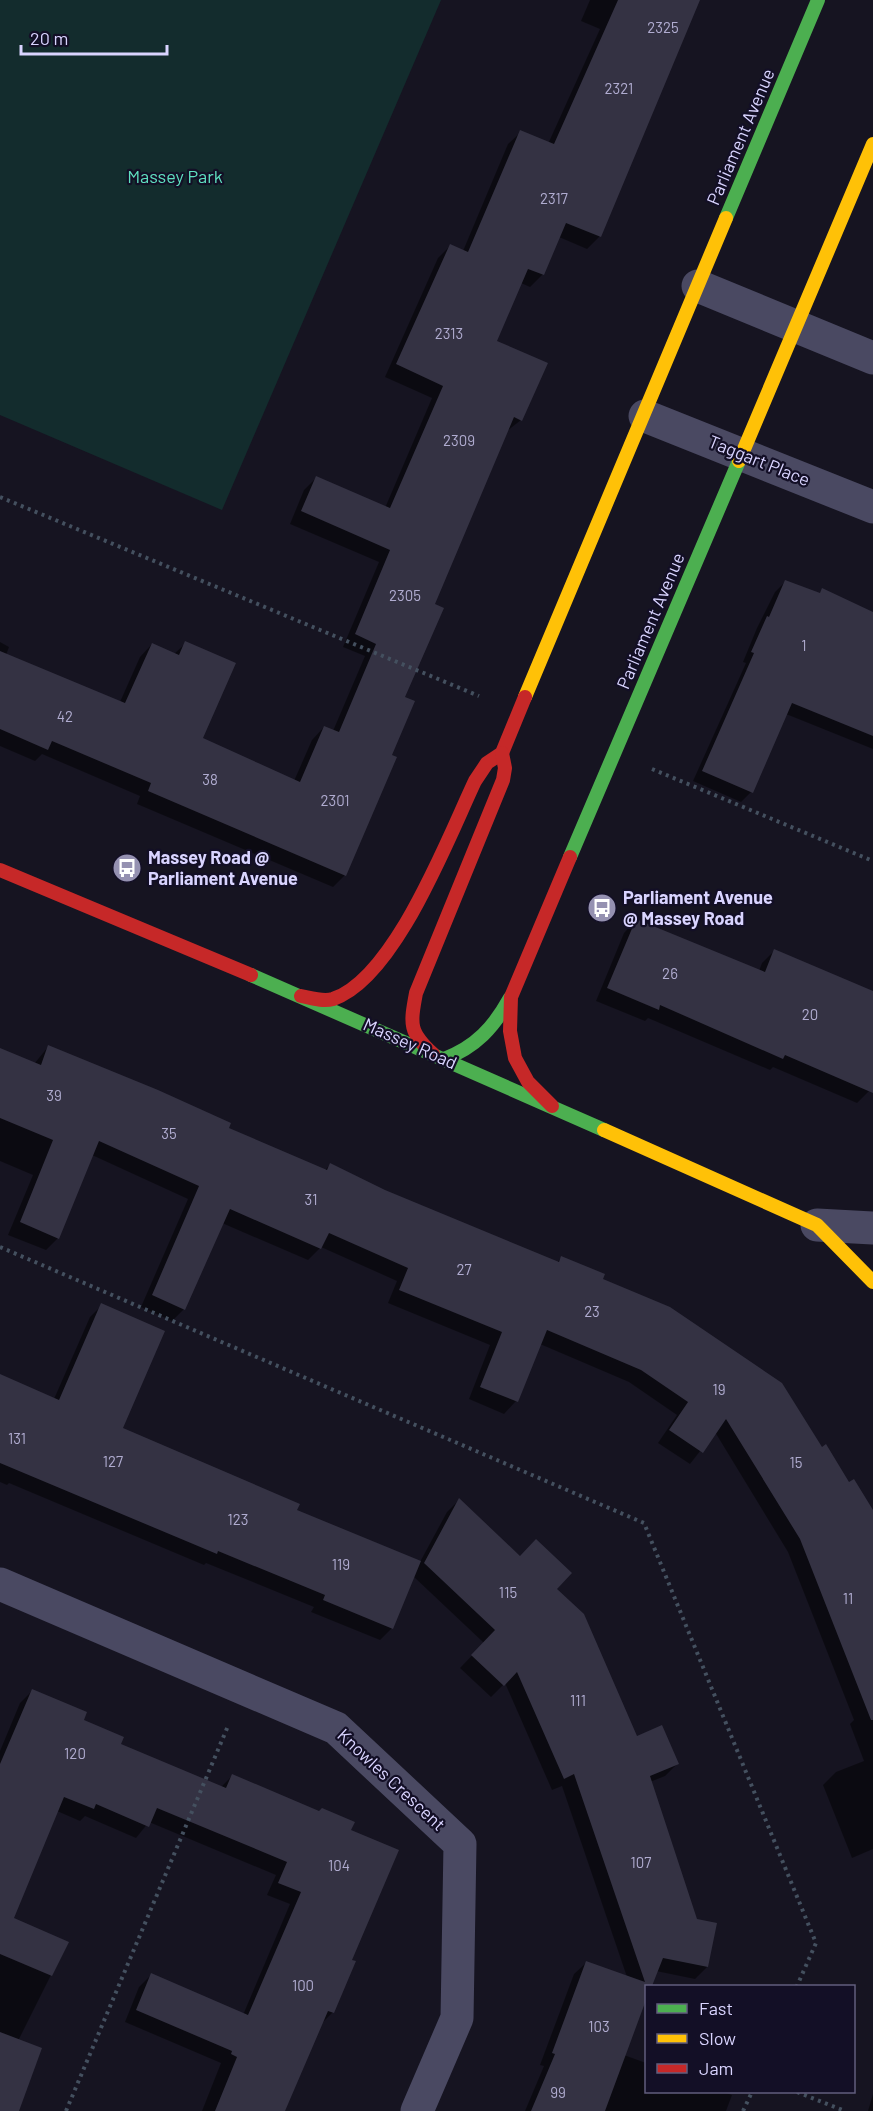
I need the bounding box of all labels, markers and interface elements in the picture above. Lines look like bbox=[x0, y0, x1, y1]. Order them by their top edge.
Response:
scale bar bbox=[21, 18, 166, 56]
house number: 2325 bbox=[647, 18, 679, 36]
text: 20 m bbox=[30, 27, 68, 49]
street label: Parliament Avenue bbox=[701, 65, 779, 208]
house number: 2321 bbox=[605, 79, 633, 97]
park label: Massey Park bbox=[127, 165, 223, 187]
house number: 2317 bbox=[540, 189, 568, 207]
house number: 2313 bbox=[435, 324, 463, 342]
street label: Taggart Place bbox=[705, 430, 813, 490]
house number: 2309 bbox=[443, 431, 475, 449]
street label: Parliament Avenue bbox=[611, 549, 689, 692]
house number: 2305 bbox=[389, 586, 421, 604]
house number: 1 bbox=[801, 636, 807, 654]
house number: 42 bbox=[57, 707, 73, 725]
house number: 38 bbox=[202, 770, 218, 788]
house number: 2301 bbox=[321, 791, 349, 809]
place label: Massey Road @ Parliament Avenue bbox=[148, 846, 298, 889]
bus stop icon: Massey Road @ Parliament Avenue bbox=[111, 852, 143, 884]
place label: Parliament Avenue @ Massey Road bbox=[623, 886, 773, 929]
bus stop icon: Parliament Avenue @ Massey Road bbox=[586, 892, 618, 924]
house number: 26 bbox=[662, 964, 678, 982]
house number: 20 bbox=[802, 1005, 818, 1023]
street label: Massey Road bbox=[360, 1013, 461, 1074]
house number: 39 bbox=[46, 1086, 62, 1104]
house number: 35 bbox=[161, 1124, 177, 1142]
house number: 31 bbox=[305, 1190, 317, 1208]
house number: 27 bbox=[456, 1260, 472, 1278]
house number: 23 bbox=[584, 1302, 600, 1320]
house number: 19 bbox=[712, 1380, 726, 1398]
house number: 131 bbox=[8, 1429, 26, 1447]
house number: 127 bbox=[103, 1452, 123, 1470]
house number: 15 bbox=[790, 1453, 802, 1471]
house number: 123 bbox=[228, 1510, 248, 1528]
house number: 119 bbox=[332, 1555, 350, 1573]
house number: 115 bbox=[499, 1583, 517, 1601]
house number: 11 bbox=[843, 1589, 853, 1607]
house number: 111 bbox=[570, 1691, 586, 1709]
street label: Knowles Crescent bbox=[333, 1724, 450, 1835]
house number: 120 bbox=[64, 1744, 86, 1762]
house number: 107 bbox=[631, 1853, 651, 1871]
house number: 104 bbox=[328, 1856, 350, 1874]
house number: 100 bbox=[292, 1976, 314, 1994]
legend bbox=[645, 1985, 855, 2093]
text: Fast bbox=[699, 1997, 733, 2019]
house number: 103 bbox=[588, 2017, 610, 2035]
text: Slow bbox=[699, 2027, 736, 2049]
text: Jam bbox=[699, 2057, 733, 2079]
house number: 99 bbox=[550, 2083, 566, 2101]

